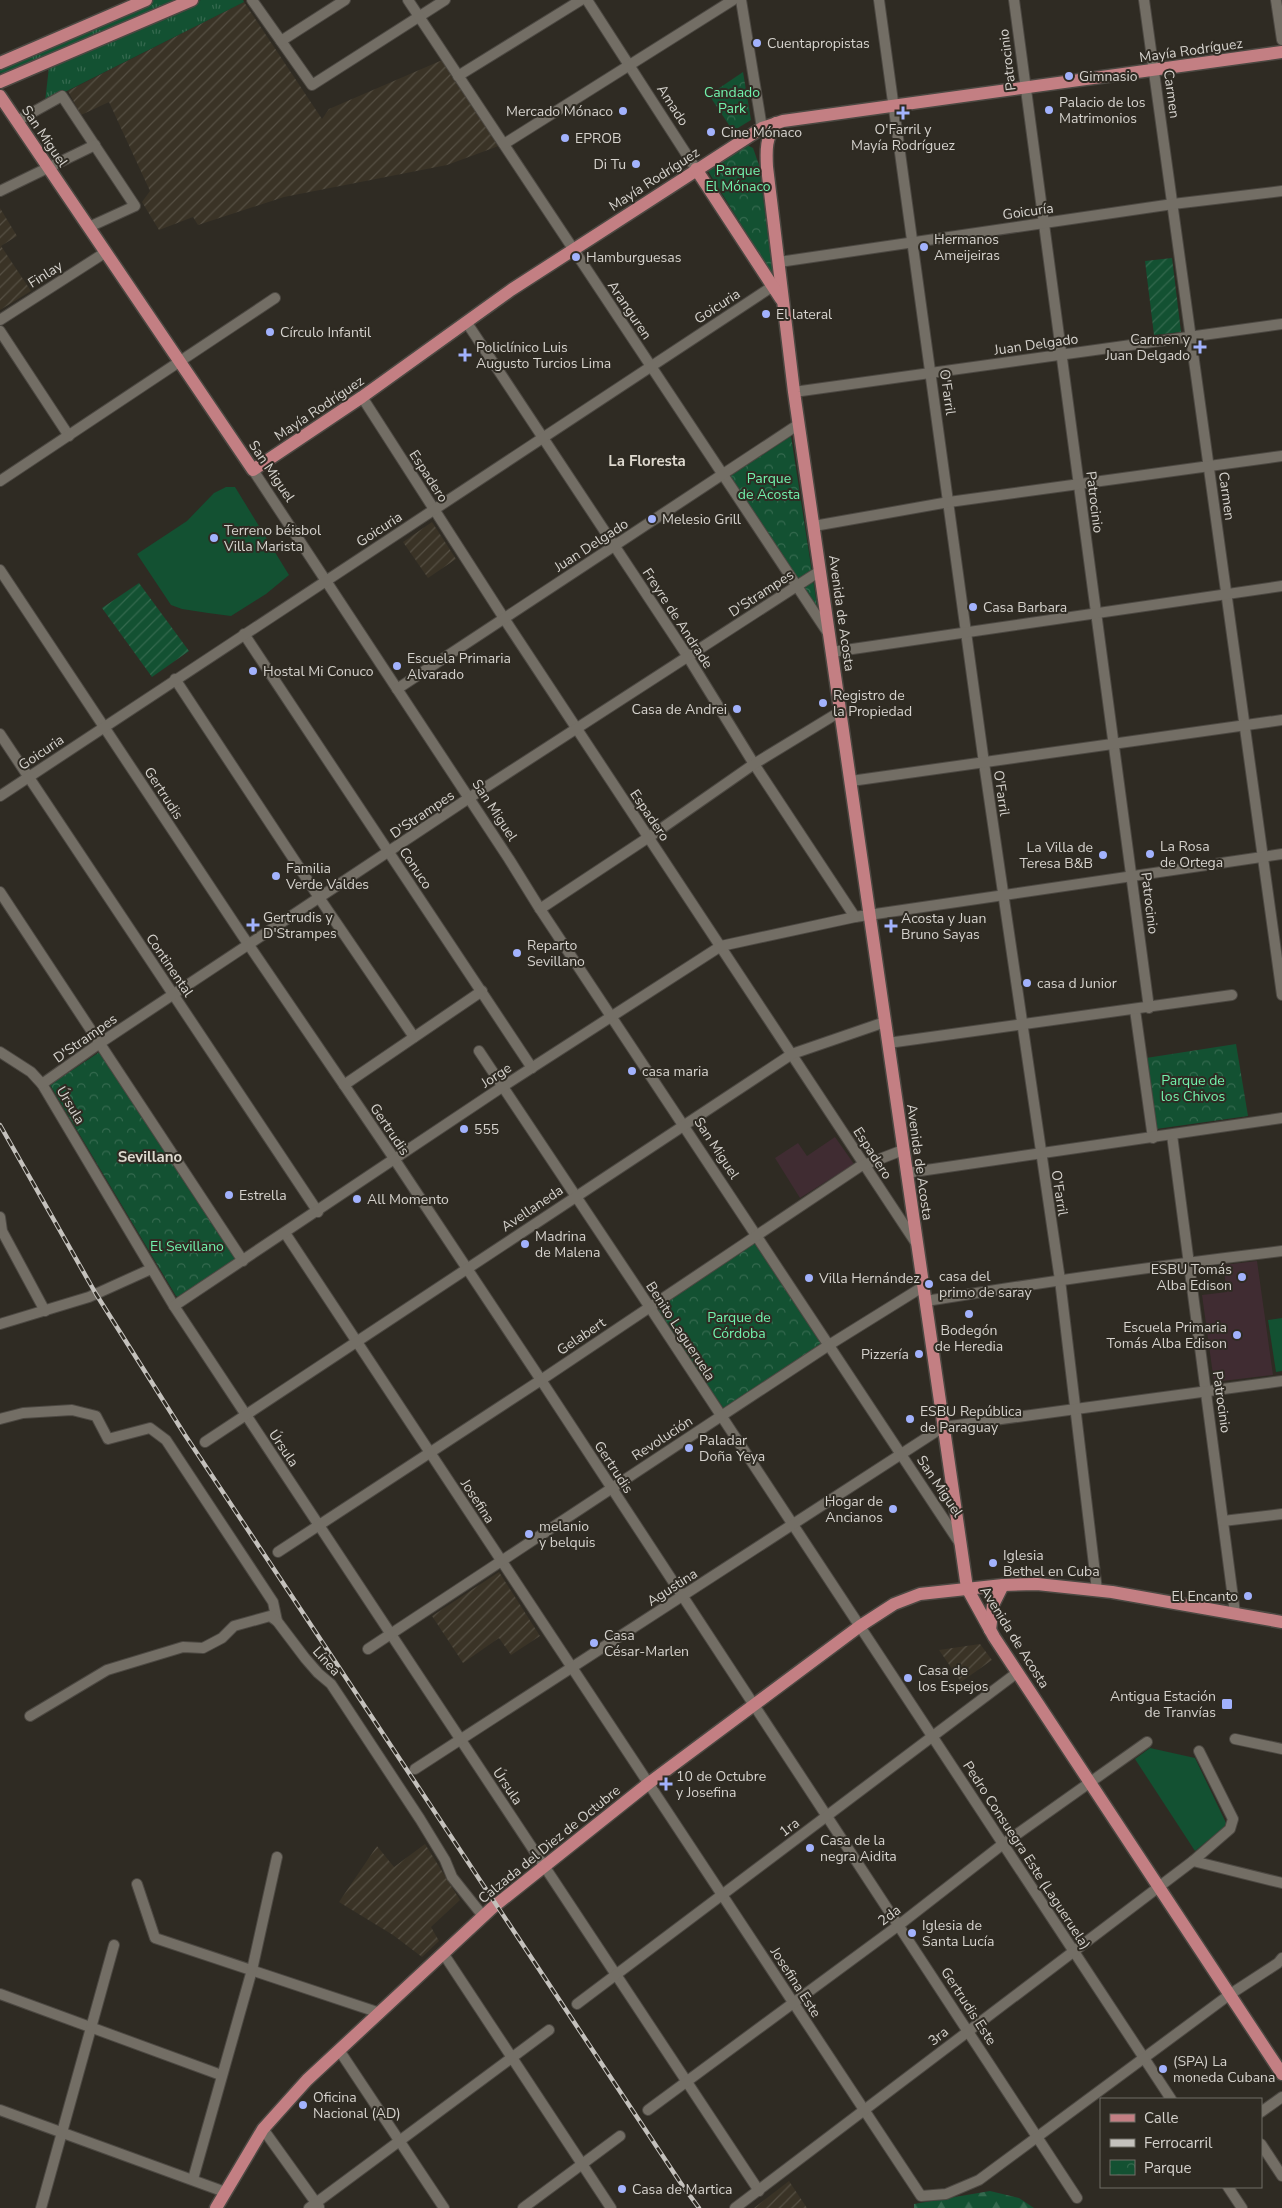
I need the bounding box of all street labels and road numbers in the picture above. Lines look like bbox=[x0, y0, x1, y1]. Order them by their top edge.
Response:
street label: Patrocinio bbox=[994, 28, 1021, 92]
street label: Mayía Rodríguez bbox=[1138, 34, 1244, 67]
street label: Carmen bbox=[1159, 68, 1184, 120]
street label: Amado bbox=[652, 81, 693, 130]
street label: San Miguel bbox=[17, 102, 73, 172]
street label: Mayía Rodríguez bbox=[605, 143, 704, 216]
street label: Goicuría bbox=[1001, 199, 1055, 224]
street label: Finlay bbox=[24, 256, 67, 292]
street label: Aranguren bbox=[603, 277, 656, 343]
street label: Goicuria bbox=[691, 285, 744, 328]
street label: Juan Delgado bbox=[992, 329, 1080, 360]
street label: O'Farril bbox=[935, 368, 960, 417]
street label: Mayía Rodríguez bbox=[271, 371, 368, 445]
street label: San Miguel bbox=[244, 437, 300, 507]
street label: Espadero bbox=[405, 446, 453, 506]
street label: Patrocinio bbox=[1081, 470, 1108, 534]
street label: Carmen bbox=[1214, 470, 1239, 522]
street label: Goicuria bbox=[353, 508, 406, 551]
street label: Juan Delgado bbox=[550, 514, 632, 577]
street label: Avenida de Acosta bbox=[824, 554, 859, 672]
street label: Freyre de Andrade bbox=[638, 564, 717, 672]
street label: D'Strampes bbox=[725, 565, 798, 621]
street label: Goicuria bbox=[15, 730, 68, 775]
street label: Gertrudis bbox=[140, 763, 188, 823]
street label: O'Farril bbox=[989, 769, 1014, 818]
street label: San Miguel bbox=[467, 776, 522, 846]
street label: D'Strampes bbox=[386, 786, 458, 843]
street label: Espadero bbox=[625, 786, 674, 845]
street label: Conuco bbox=[395, 844, 437, 893]
street label: Patrocinio bbox=[1136, 871, 1163, 935]
street label: Continental bbox=[141, 930, 198, 1001]
street label: D'Strampes bbox=[50, 1009, 121, 1067]
street label: Jorge bbox=[476, 1058, 515, 1093]
street label: Úrsula bbox=[52, 1083, 89, 1128]
street label: Gertrudis bbox=[365, 1100, 414, 1159]
street label: Avenida de Acosta bbox=[902, 1103, 937, 1221]
street label: San Miguel bbox=[689, 1114, 744, 1184]
street label: Espadero bbox=[849, 1123, 897, 1183]
street label: O'Farril bbox=[1047, 1169, 1073, 1218]
street label: Avellaneda bbox=[497, 1181, 567, 1236]
street label: Benito Lagueruela bbox=[641, 1278, 720, 1385]
street label: Gelabert bbox=[553, 1313, 609, 1360]
street label: Patrocinio bbox=[1208, 1370, 1235, 1434]
street label: Revolución bbox=[628, 1412, 696, 1465]
street label: Úrsula bbox=[264, 1426, 303, 1471]
street label: Gertrudis bbox=[590, 1437, 638, 1497]
street label: San Miguel bbox=[912, 1452, 968, 1522]
street label: Josefina bbox=[456, 1474, 499, 1527]
street label: Agustina bbox=[643, 1564, 701, 1611]
street label: Avenida de Acosta bbox=[975, 1583, 1054, 1692]
street label: Línea bbox=[308, 1642, 345, 1680]
street label: Pedro Consuegra Este (Lagueruela) bbox=[958, 1757, 1095, 1953]
street label: Úrsula bbox=[488, 1764, 527, 1809]
street label: Calzada del Diez de Octubre bbox=[474, 1781, 624, 1908]
street label: 1ra bbox=[775, 1814, 803, 1841]
street label: 2da bbox=[874, 1901, 905, 1930]
street label: Josefina Este bbox=[765, 1943, 825, 2021]
street label: Gertrudis Este bbox=[936, 1964, 1001, 2049]
street label: 3ra bbox=[924, 2023, 952, 2050]

